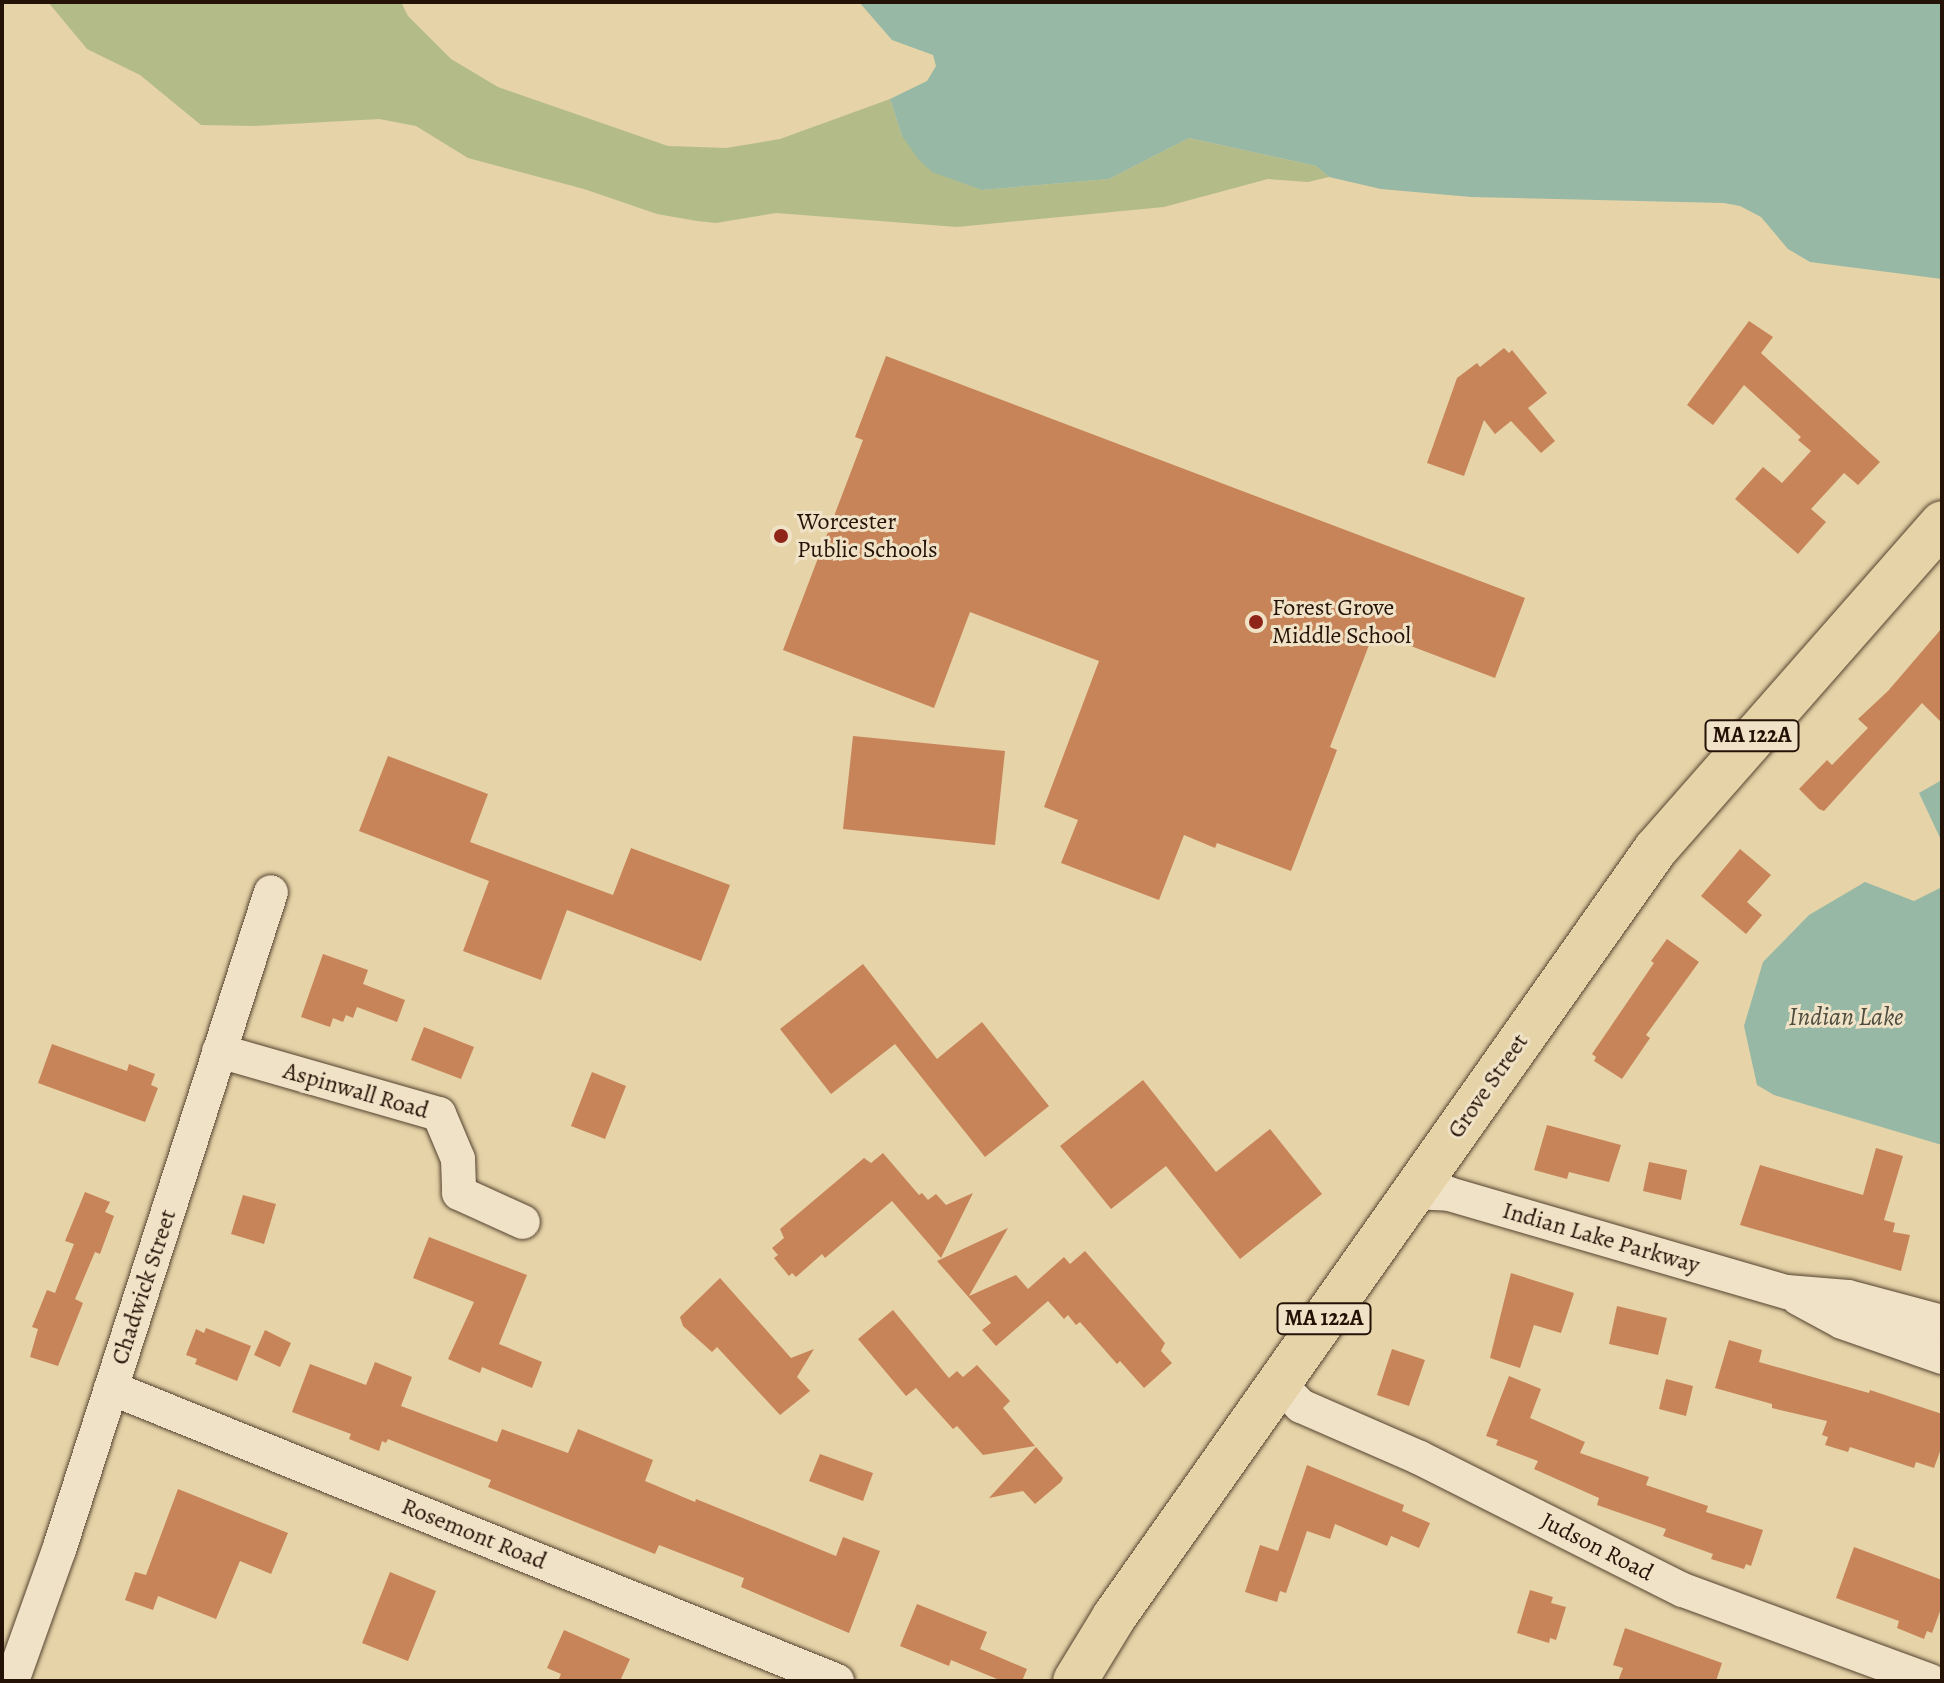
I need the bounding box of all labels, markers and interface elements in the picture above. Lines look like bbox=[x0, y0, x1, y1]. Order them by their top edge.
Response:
place label: Worcester Public Schools bbox=[797, 508, 938, 564]
marker: Worcester Public Schools bbox=[772, 527, 790, 545]
place label: Forest Grove Middle School bbox=[1272, 594, 1411, 650]
marker: Forest Grove Middle School bbox=[1247, 613, 1265, 631]
road number: MA 122A bbox=[1704, 718, 1800, 754]
water label: Indian Lake bbox=[1789, 1001, 1903, 1033]
street label: Grove Street bbox=[1442, 1028, 1534, 1144]
street label: Aspinwall Road bbox=[280, 1056, 432, 1126]
street label: Indian Lake Parkway bbox=[1499, 1196, 1703, 1280]
street label: Chadwick Street bbox=[105, 1206, 183, 1368]
road number: MA 122A bbox=[1276, 1301, 1372, 1337]
street label: Rosemont Road bbox=[397, 1492, 551, 1576]
street label: Judson Road bbox=[1536, 1506, 1658, 1588]

